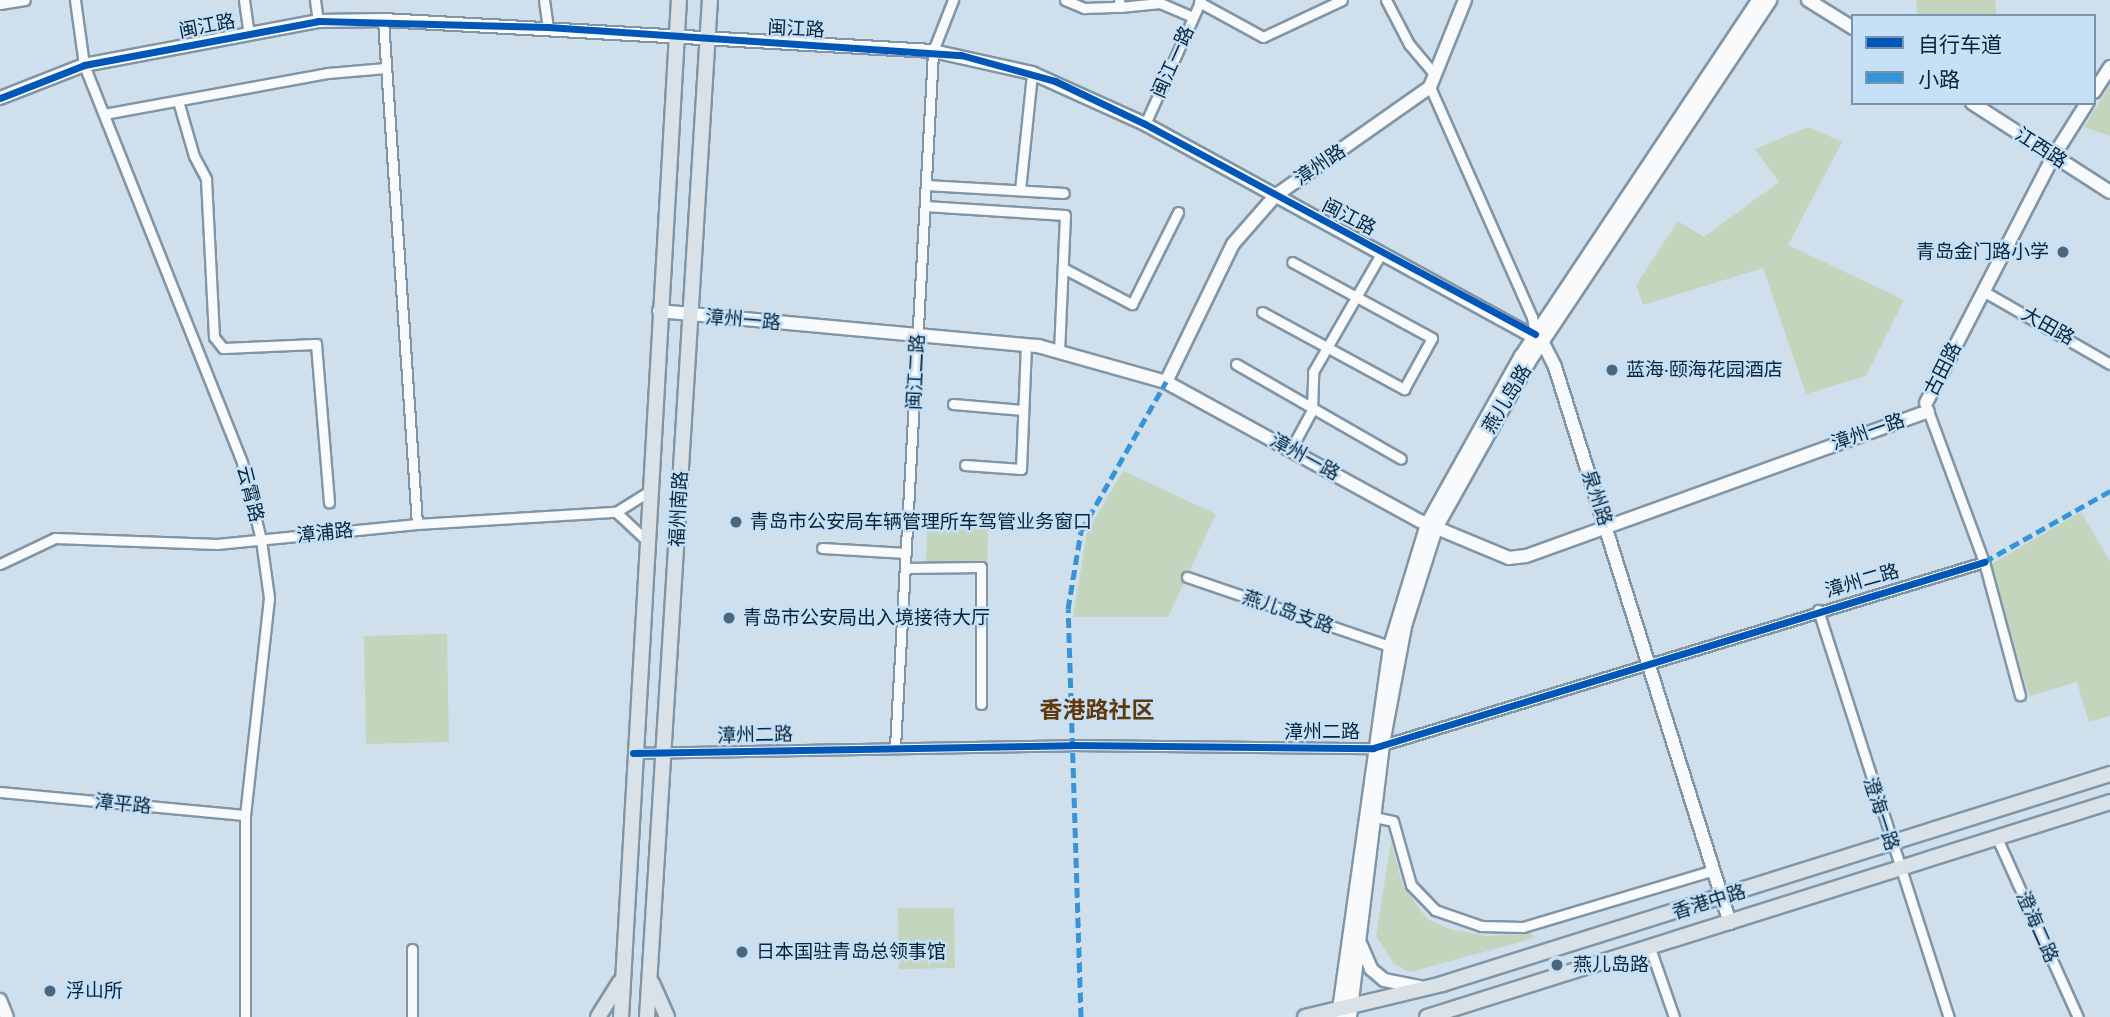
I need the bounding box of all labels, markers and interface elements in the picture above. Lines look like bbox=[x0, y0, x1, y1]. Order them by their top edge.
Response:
street label: 闽江路 bbox=[177, 9, 237, 43]
legend bbox=[1851, 14, 2096, 105]
street label: 闽江路 bbox=[767, 16, 825, 42]
street label: 闽江一路 bbox=[1147, 23, 1199, 101]
text: 自行车道 bbox=[1918, 32, 2002, 56]
text: 小路 bbox=[1918, 67, 1960, 91]
street label: 江西路 bbox=[2011, 123, 2071, 173]
street label: 漳州路 bbox=[1290, 140, 1350, 190]
street label: 闽江路 bbox=[1318, 194, 1380, 240]
place label: 青岛金门路小学 bbox=[1916, 241, 2049, 263]
marker: 青岛金门路小学 bbox=[2055, 244, 2071, 260]
street label: 大田路 bbox=[2018, 302, 2078, 350]
street label: 漳州一路 bbox=[704, 305, 782, 335]
street label: 闽江二路 bbox=[903, 333, 929, 411]
street label: 古田路 bbox=[1920, 338, 1966, 400]
place label: 蓝海·颐海花园酒店 bbox=[1626, 359, 1783, 381]
street label: 燕儿岛路 bbox=[1478, 361, 1536, 437]
marker: 蓝海·颐海花园酒店 bbox=[1604, 362, 1620, 378]
street label: 漳州一路 bbox=[1828, 409, 1908, 455]
street label: 漳州一路 bbox=[1266, 429, 1344, 485]
street label: 云霄路 bbox=[232, 464, 268, 524]
street label: 泉州路 bbox=[1577, 467, 1617, 529]
street label: 福州南路 bbox=[666, 470, 692, 548]
place label: 青岛市公安局车辆管理所车驾管业务窗口 bbox=[750, 511, 1092, 533]
marker: 青岛市公安局车辆管理所车驾管业务窗口 bbox=[728, 514, 744, 530]
street label: 漳浦路 bbox=[295, 519, 355, 547]
street label: 漳州二路 bbox=[1822, 560, 1902, 602]
street label: 燕儿岛支路 bbox=[1239, 586, 1337, 638]
place label: 青岛市公安局出入境接待大厅 bbox=[743, 607, 990, 629]
marker: 青岛市公安局出入境接待大厅 bbox=[721, 610, 737, 626]
district label: 香港路社区 bbox=[1040, 696, 1154, 724]
street label: 漳州二路 bbox=[1284, 721, 1360, 743]
street label: 漳州二路 bbox=[717, 723, 793, 747]
street label: 澄海一路 bbox=[1858, 774, 1904, 854]
street label: 漳平路 bbox=[93, 790, 153, 818]
street label: 香港中路 bbox=[1669, 880, 1749, 924]
street label: 澄海二路 bbox=[2011, 888, 2063, 966]
place label: 日本国驻青岛总领事馆 bbox=[756, 941, 946, 963]
marker: 日本国驻青岛总领事馆 bbox=[734, 944, 750, 960]
place label: 燕儿岛路 bbox=[1573, 954, 1649, 976]
marker: 燕儿岛路 bbox=[1547, 955, 1567, 975]
place label: 浮山所 bbox=[66, 980, 123, 1002]
marker: 浮山所 bbox=[40, 981, 60, 1001]

